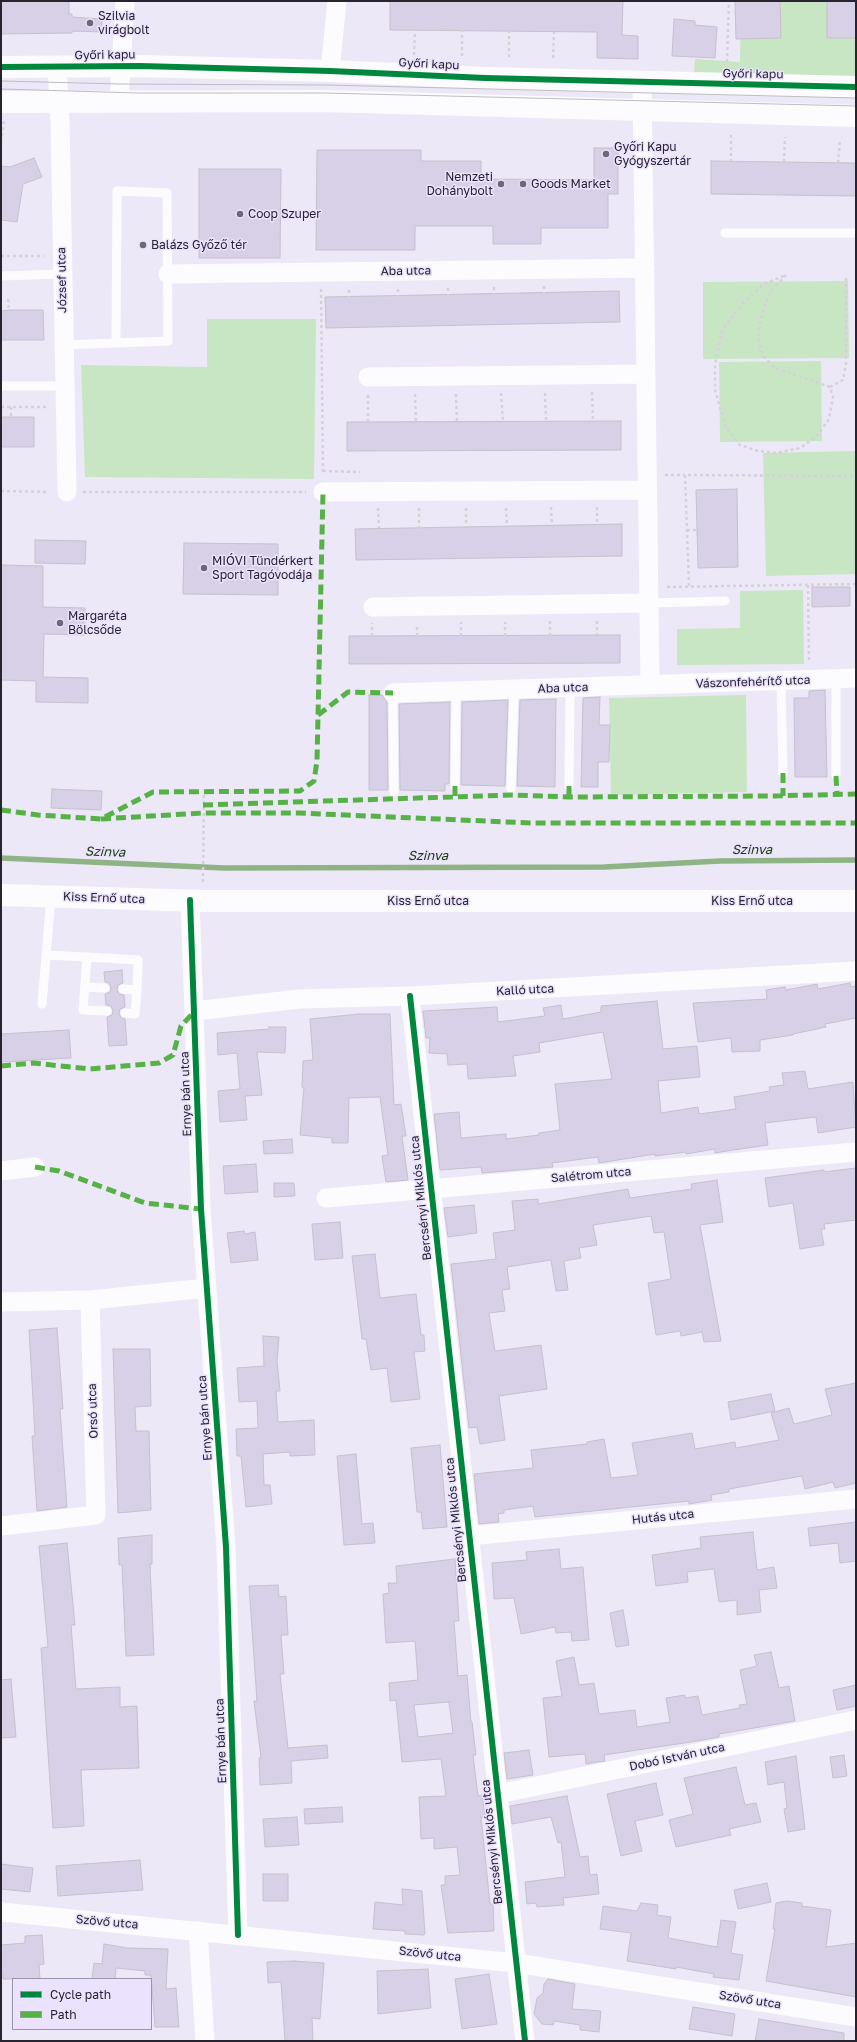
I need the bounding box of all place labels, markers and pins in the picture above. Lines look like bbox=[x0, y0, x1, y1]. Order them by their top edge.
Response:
place label: Szilvia virágbolt bbox=[98, 9, 150, 37]
marker: Szilvia virágbolt bbox=[85, 18, 95, 28]
place label: Győri Kapu Gyógyszertár bbox=[614, 140, 691, 168]
marker: Győri Kapu Gyógyszertár bbox=[601, 149, 611, 159]
place label: Nemzeti Dohánybolt bbox=[426, 170, 493, 198]
place label: Goods Market bbox=[531, 177, 611, 191]
marker: Nemzeti Dohánybolt bbox=[496, 179, 506, 189]
marker: Goods Market bbox=[518, 179, 528, 189]
place label: Coop Szuper bbox=[248, 207, 321, 221]
marker: Coop Szuper bbox=[235, 209, 245, 219]
place label: Balázs Győző tér bbox=[151, 238, 247, 252]
marker: Balázs Győző tér bbox=[138, 240, 148, 250]
place label: MIÓVI Tündérkert Sport Tagóvodája bbox=[212, 554, 313, 582]
marker: MIÓVI Tündérkert Sport Tagóvodája bbox=[199, 563, 209, 573]
place label: Margaréta Bölcsőde bbox=[68, 609, 127, 637]
marker: Margaréta Bölcsőde bbox=[55, 618, 65, 628]

